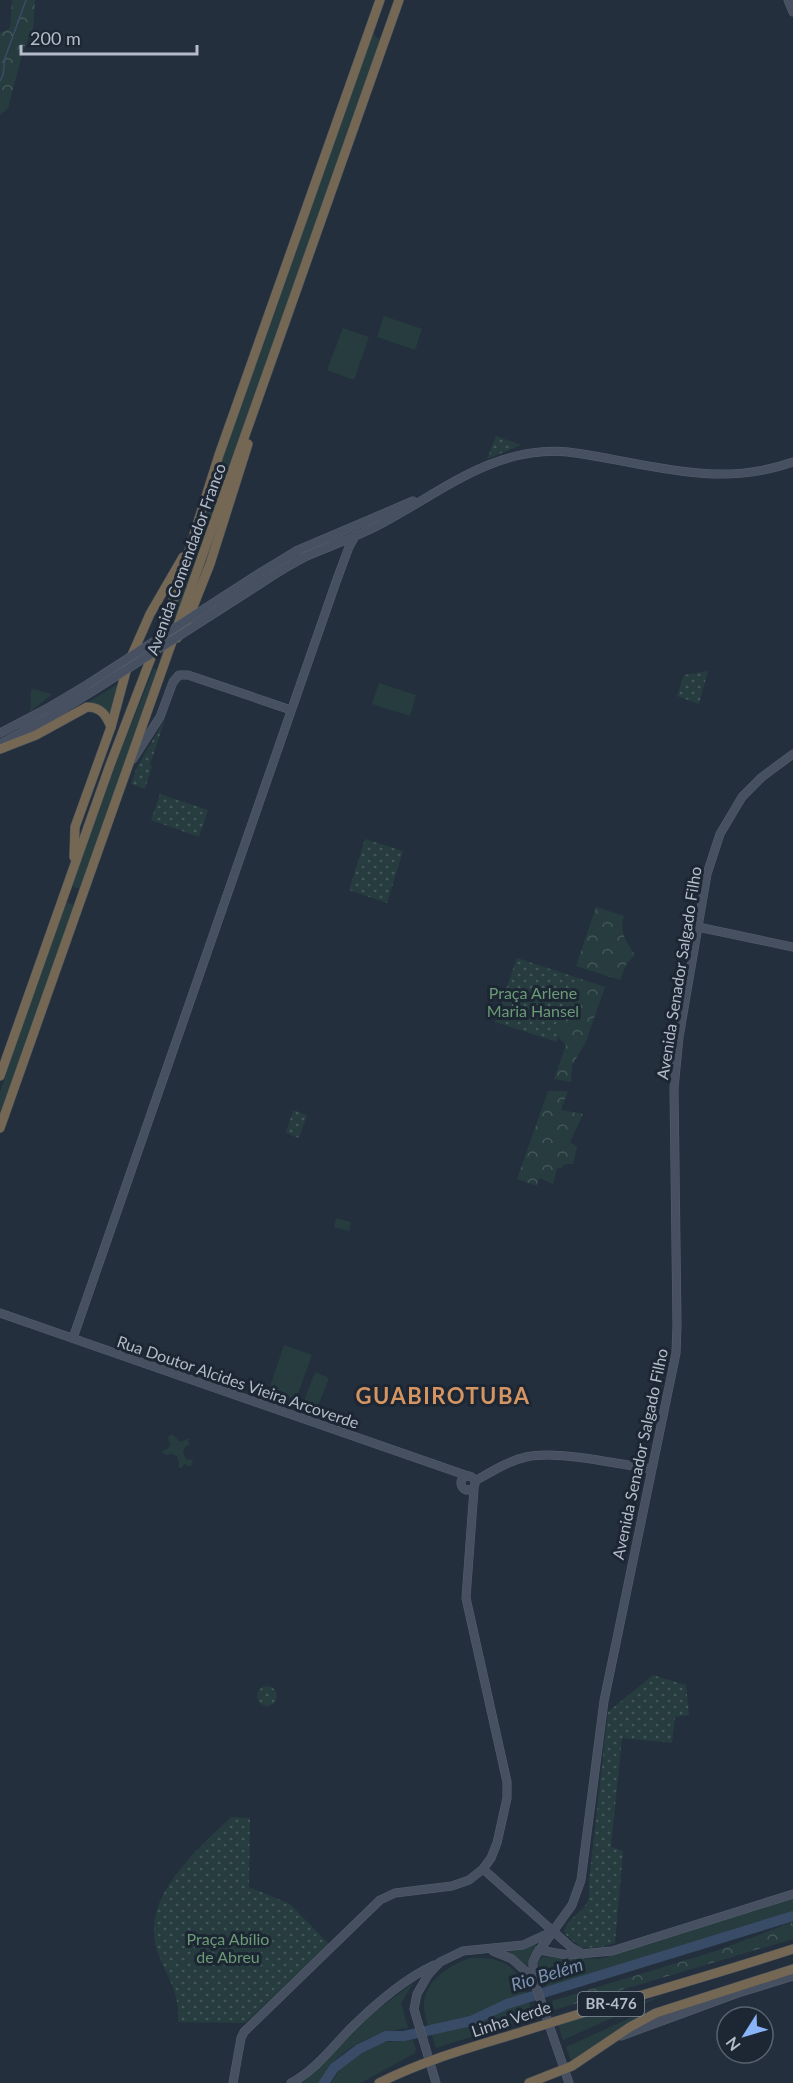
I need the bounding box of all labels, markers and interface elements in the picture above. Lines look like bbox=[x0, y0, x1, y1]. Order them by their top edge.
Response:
scale bar bbox=[21, 18, 196, 56]
text: 200 m bbox=[30, 27, 81, 49]
street label: Avenida Comendador Franco bbox=[142, 460, 229, 657]
street label: Avenida Senador Salgado Filho bbox=[652, 865, 705, 1081]
park label: Praça Arlene Maria Hansel bbox=[487, 983, 579, 1020]
street label: Rua Doutor Alcides Vieira Arcoverde bbox=[115, 1331, 362, 1432]
street label: Avenida Senador Salgado Filho bbox=[608, 1347, 671, 1561]
district label: GUABIROTUBA bbox=[356, 1382, 530, 1409]
park label: Praça Abílio de Abreu bbox=[187, 1929, 269, 1966]
water label: Rio Belém bbox=[508, 1953, 585, 1995]
road number: BR-476 bbox=[578, 1992, 644, 2016]
street label: Linha Verde bbox=[469, 1997, 553, 2040]
north arrow bbox=[715, 2005, 775, 2065]
text: N bbox=[721, 2034, 744, 2055]

